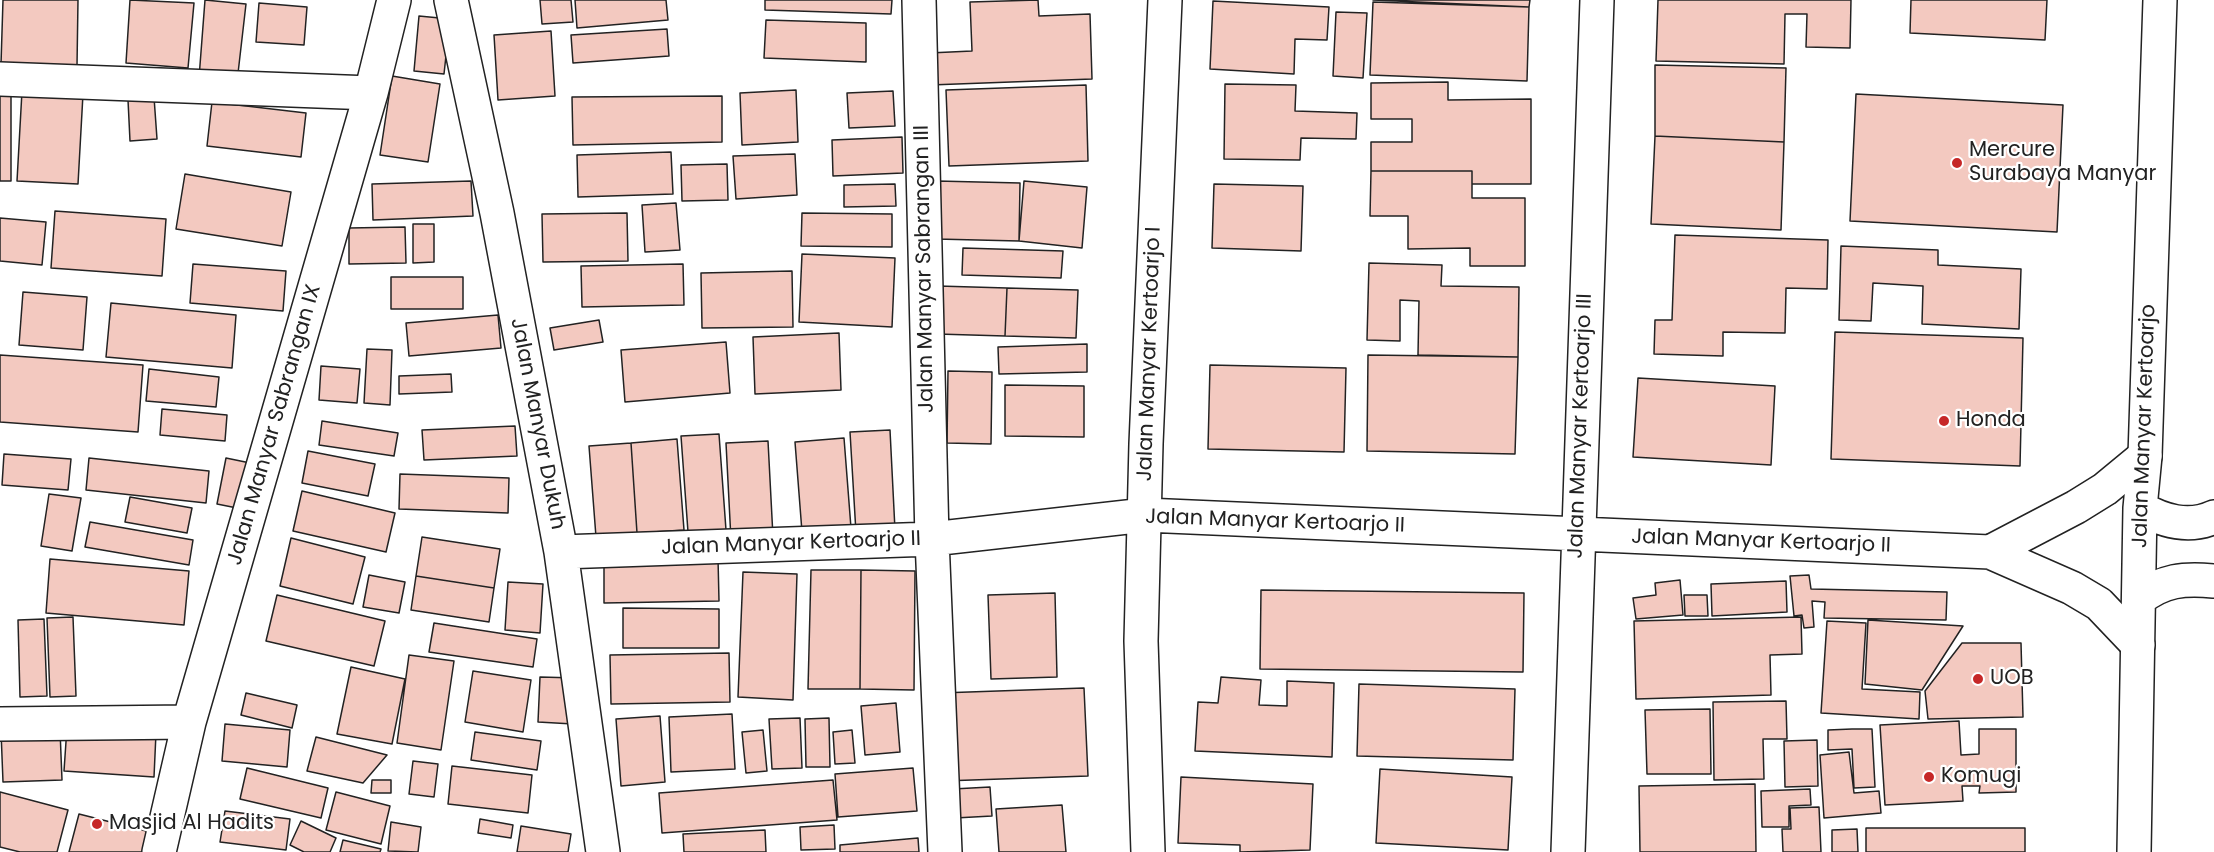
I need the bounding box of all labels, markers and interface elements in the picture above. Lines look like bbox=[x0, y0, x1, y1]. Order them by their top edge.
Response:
street label: Jalan Manyar Sabrangan III bbox=[910, 125, 940, 413]
place label: Mercure Surabaya Manyar bbox=[1969, 138, 2156, 188]
marker: Mercure Surabaya Manyar bbox=[1950, 156, 1964, 170]
street label: Jalan Manyar Kertoarjo I bbox=[1133, 226, 1167, 482]
street label: Jalan Manyar Sabrangan IX bbox=[223, 282, 327, 568]
street label: Jalan Manyar Kertoarjo III bbox=[1564, 293, 1598, 559]
street label: Jalan Manyar Kertoarjo bbox=[2128, 304, 2162, 548]
street label: Jalan Manyar Dukuh bbox=[504, 316, 570, 532]
place label: Honda bbox=[1956, 408, 2026, 434]
marker: Honda bbox=[1937, 414, 1951, 428]
street label: Jalan Manyar Kertoarjo II bbox=[1145, 505, 1405, 539]
street label: Jalan Manyar Kertoarjo II bbox=[1631, 525, 1891, 559]
street label: Jalan Manyar Kertoarjo II bbox=[661, 527, 921, 561]
place label: UOB bbox=[1990, 666, 2034, 692]
marker: UOB bbox=[1971, 672, 1985, 686]
place label: Komugi bbox=[1941, 764, 2021, 790]
marker: Komugi bbox=[1922, 770, 1936, 784]
place label: Masjid Al Hadits bbox=[109, 811, 274, 837]
marker: Masjid Al Hadits bbox=[90, 817, 104, 831]

